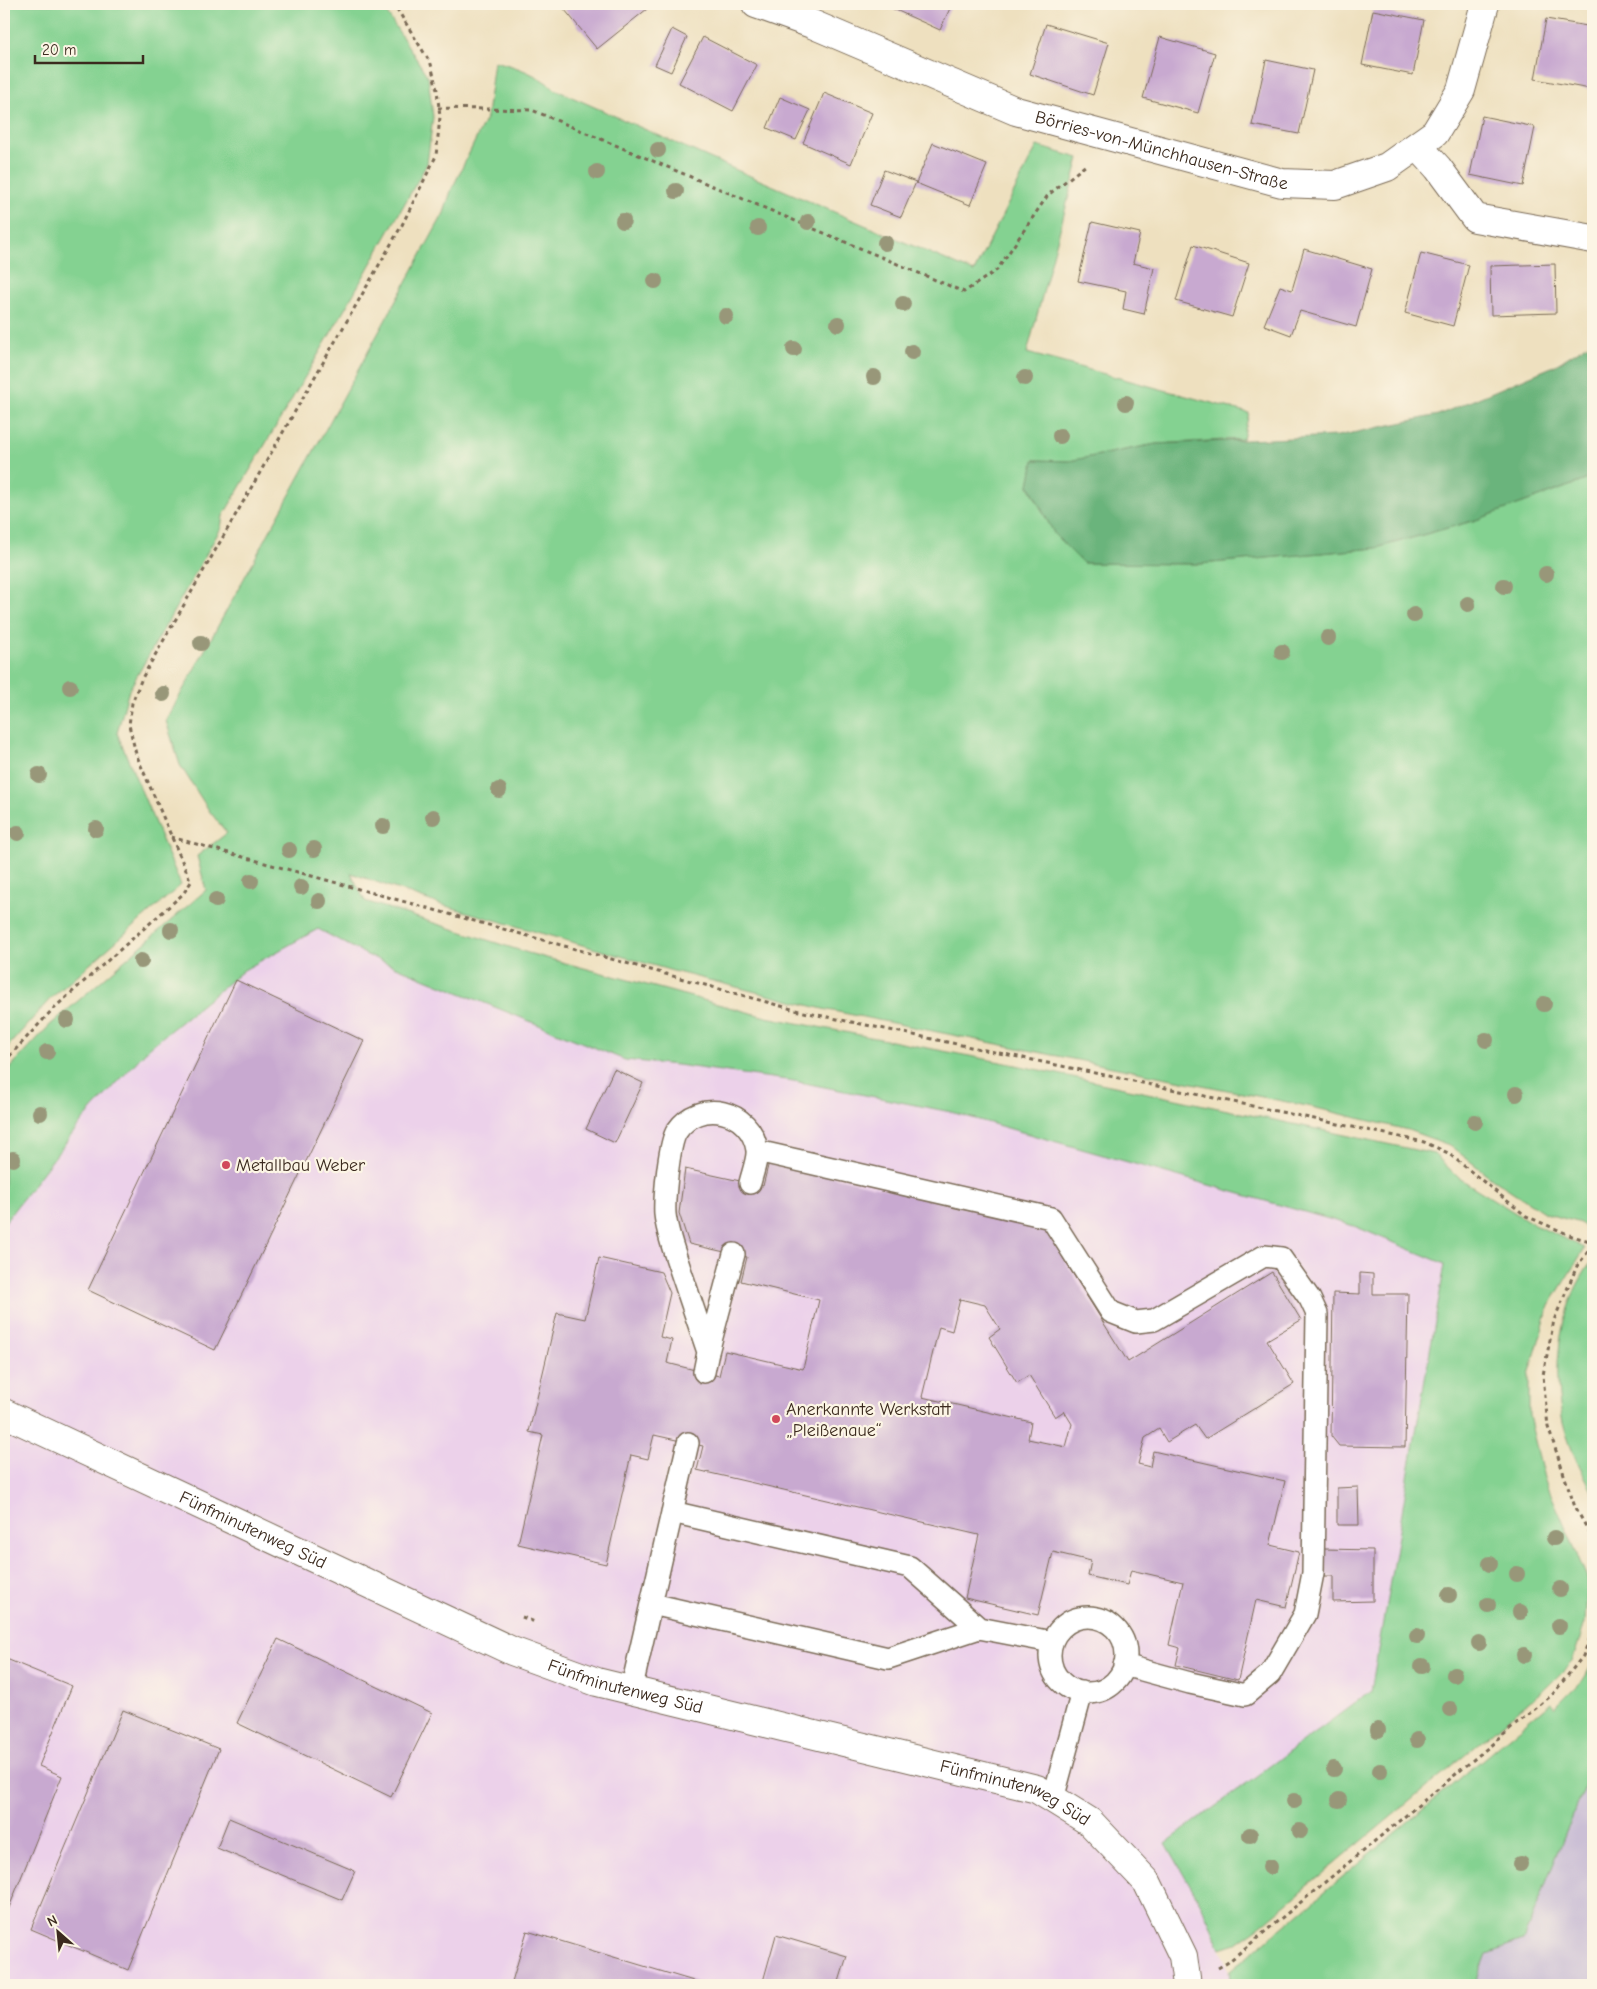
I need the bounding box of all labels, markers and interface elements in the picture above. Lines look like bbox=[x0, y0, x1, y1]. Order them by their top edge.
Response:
scale bar bbox=[35, 32, 142, 64]
text: 20 m bbox=[42, 41, 76, 59]
street label: Börries-von-Münchhausen-Straße bbox=[1033, 106, 1288, 194]
place label: Metallbau Weber bbox=[236, 1155, 366, 1176]
marker: Metallbau Weber bbox=[220, 1159, 232, 1171]
place label: Anerkannte Werkstatt „Pleißenaue“ bbox=[786, 1399, 952, 1441]
marker: Anerkannte Werkstatt „Pleißenaue“ bbox=[770, 1413, 782, 1425]
street label: Fünfminutenweg Süd bbox=[176, 1486, 330, 1573]
street label: Fünfminutenweg Süd bbox=[545, 1654, 705, 1718]
street label: Fünfminutenweg Süd bbox=[938, 1755, 1094, 1830]
north arrow bbox=[32, 1906, 82, 1956]
text: N bbox=[44, 1911, 60, 1931]

